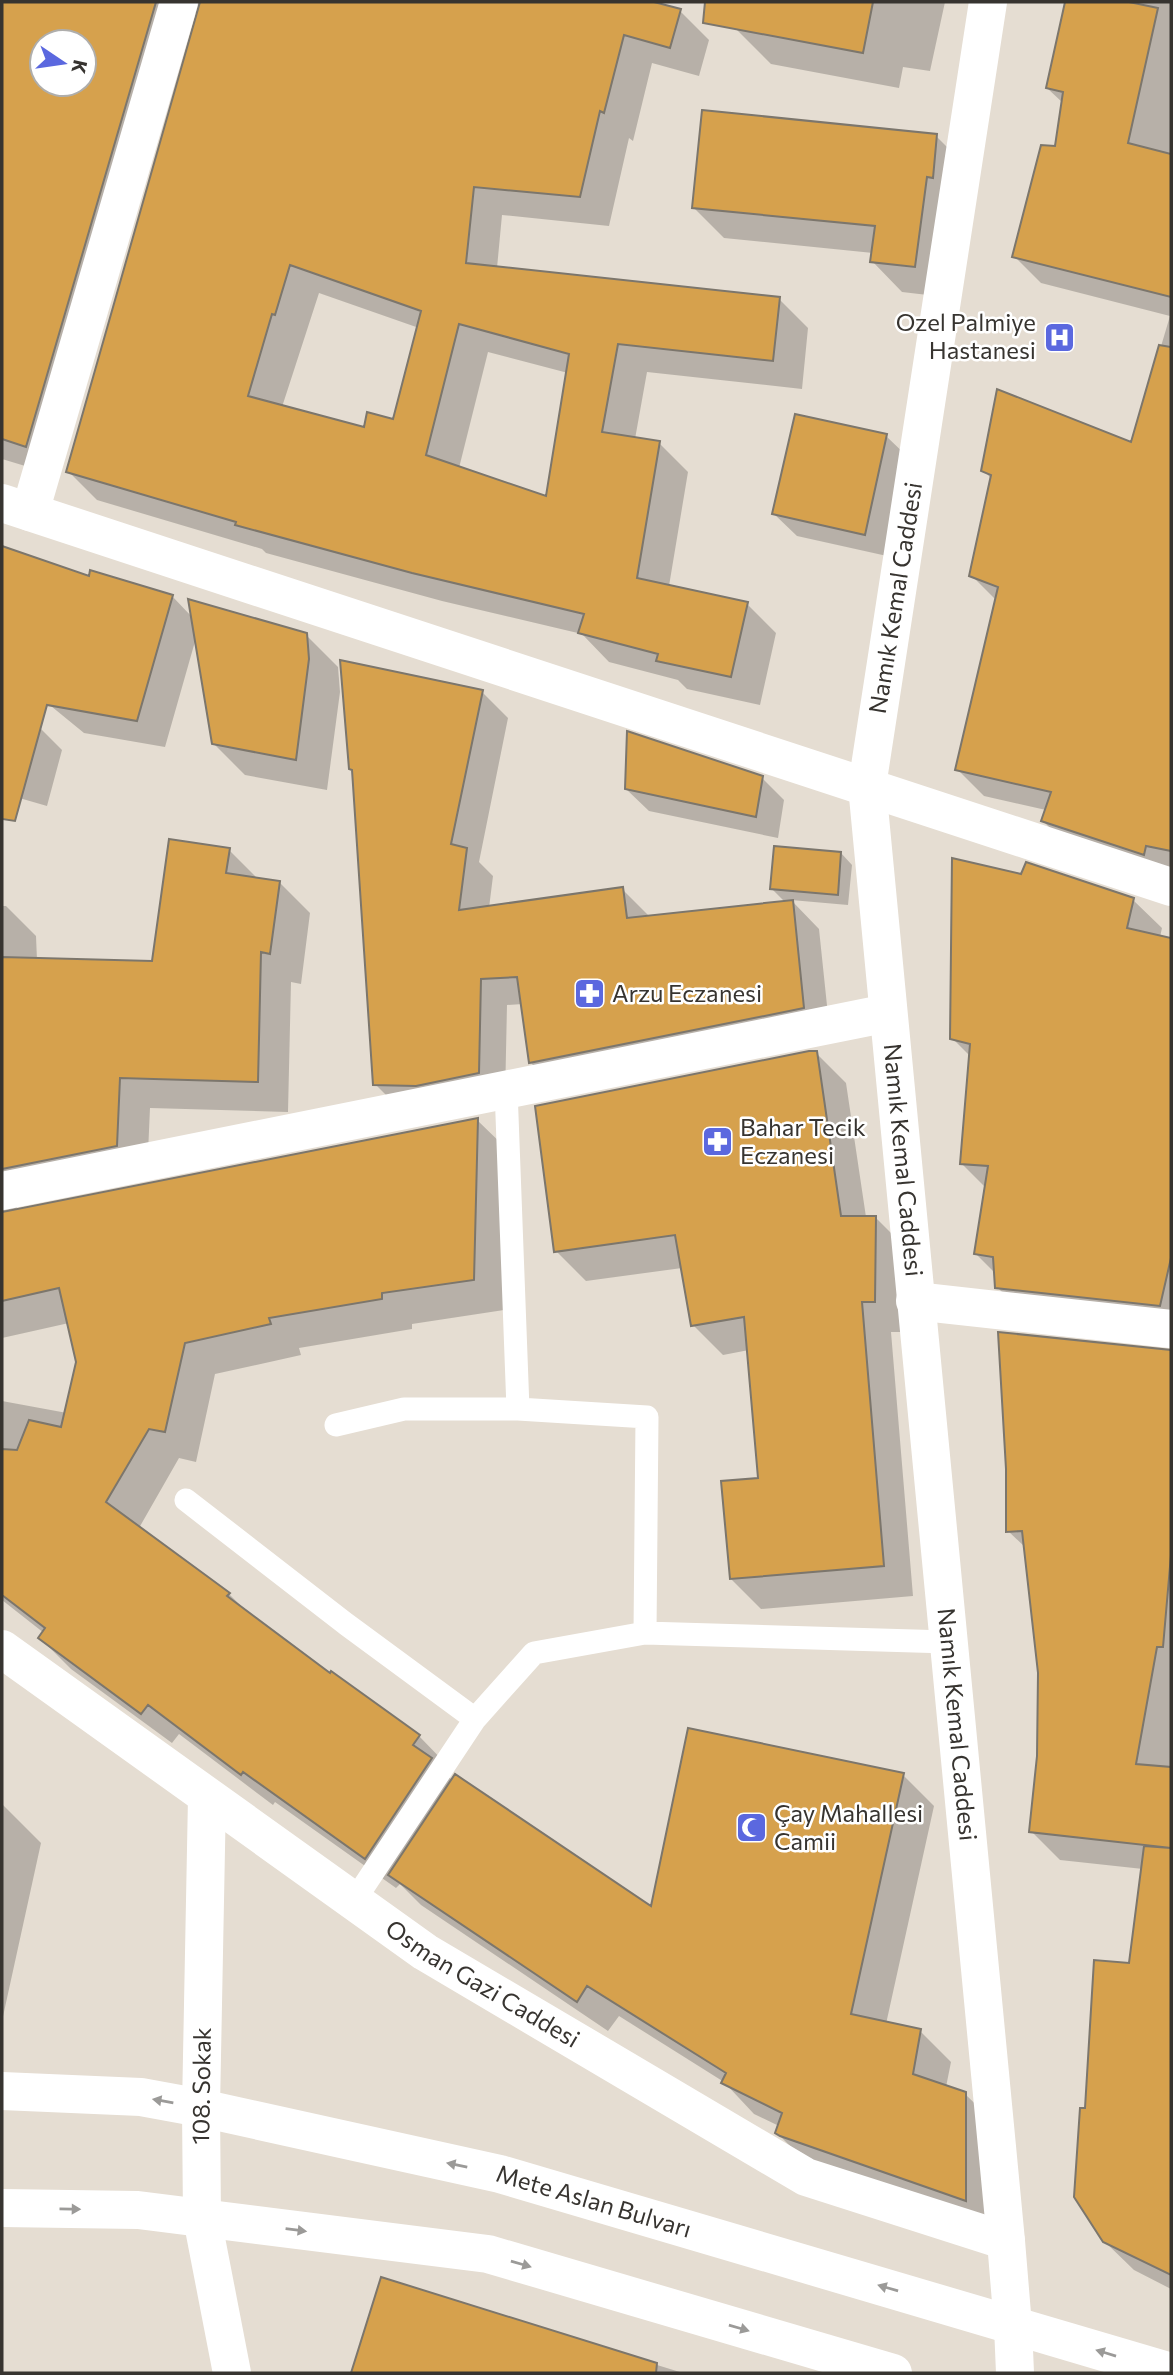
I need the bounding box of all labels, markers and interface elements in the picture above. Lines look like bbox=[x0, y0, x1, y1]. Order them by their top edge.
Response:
north arrow bbox=[28, 28, 98, 98]
text: K bbox=[67, 58, 93, 76]
place label: Ozel Palmiye Hastanesi bbox=[896, 307, 1036, 364]
hospital icon: Ozel Palmiye Hastanesi bbox=[1042, 320, 1076, 354]
street label: Namık Kemal Caddesi bbox=[862, 480, 927, 716]
pharmacy icon: Arzu Eczanesi bbox=[572, 977, 606, 1011]
place label: Arzu Eczanesi bbox=[612, 978, 762, 1007]
street label: Namık Kemal Caddesi bbox=[879, 1042, 930, 1278]
place label: Bahar Tecik Eczanesi bbox=[740, 1112, 866, 1169]
pharmacy icon: Bahar Tecik Eczanesi bbox=[700, 1125, 734, 1159]
street label: Namık Kemal Caddesi bbox=[933, 1606, 984, 1842]
place label: Çay Mahallesi Camii bbox=[774, 1798, 923, 1855]
mosque icon: Çay Mahallesi Camii bbox=[734, 1811, 768, 1845]
street label: Osman Gazi Caddesi bbox=[381, 1913, 585, 2053]
street label: 108. Sokak bbox=[185, 2027, 216, 2145]
one-way arrow bbox=[152, 2095, 174, 2106]
street label: Mete Aslan Bulvarı bbox=[493, 2158, 695, 2243]
one-way arrow bbox=[446, 2159, 468, 2170]
one-way arrow bbox=[59, 2203, 81, 2215]
one-way arrow bbox=[285, 2224, 307, 2235]
one-way arrow bbox=[511, 2259, 532, 2269]
one-way arrow bbox=[877, 2283, 898, 2293]
one-way arrow bbox=[729, 2323, 750, 2333]
one-way arrow bbox=[1095, 2347, 1116, 2357]

